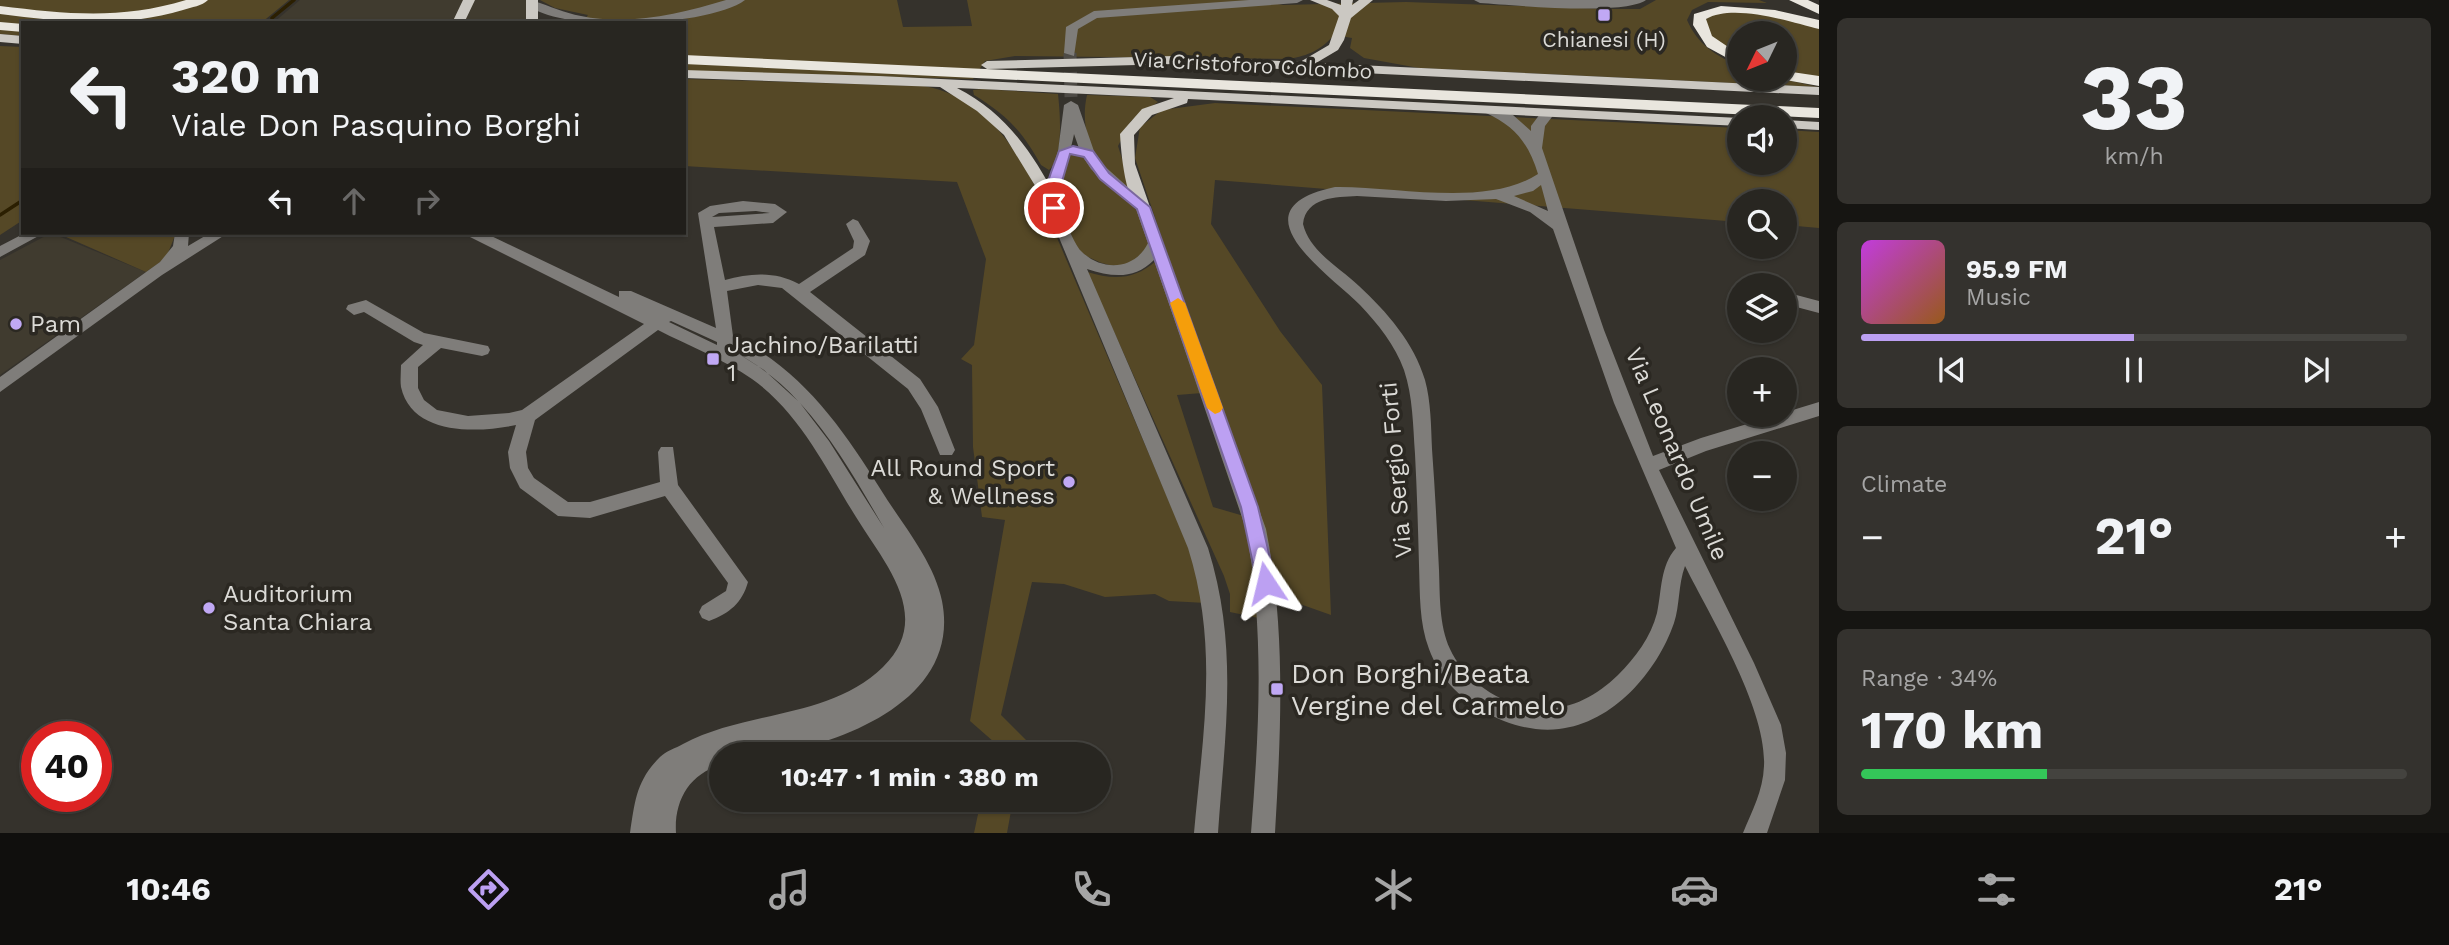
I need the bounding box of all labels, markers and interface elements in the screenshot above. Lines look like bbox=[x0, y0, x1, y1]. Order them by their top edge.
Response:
marker: Chianesi (H) bbox=[1596, 7, 1612, 23]
north arrow bbox=[1727, 21, 1797, 91]
map controls bbox=[1727, 21, 1797, 511]
place label: Chianesi (H) bbox=[1542, 27, 1666, 52]
text: 33 bbox=[2080, 44, 2188, 151]
street label: Via Cristoforo Colombo bbox=[1133, 46, 1373, 84]
text: 320 m bbox=[171, 47, 321, 105]
icon: left bbox=[56, 49, 147, 140]
button: sound bbox=[1727, 105, 1797, 175]
text: Viale Don Pasquino Borghi bbox=[171, 106, 581, 144]
text: km/h bbox=[2104, 143, 2164, 170]
pin bbox=[1024, 178, 1084, 238]
icon: left bbox=[262, 182, 300, 220]
icon: ahead bbox=[335, 182, 373, 220]
icon: right bbox=[408, 182, 446, 220]
icon: arrive bbox=[1035, 189, 1073, 227]
button: search bbox=[1727, 189, 1797, 259]
text: 95.9 FM bbox=[1966, 254, 2068, 284]
button: layers bbox=[1727, 273, 1797, 343]
text: Music bbox=[1966, 284, 2031, 311]
place label: Pam bbox=[30, 310, 81, 338]
marker: Pam bbox=[8, 316, 24, 332]
place label: Jachino/Barilatti 1 bbox=[727, 331, 919, 387]
street label: Via Leonardo Umile bbox=[1620, 343, 1734, 565]
marker: Jachino/Barilatti 1 bbox=[705, 351, 721, 367]
icon: previous bbox=[1933, 351, 1971, 389]
icon: pause bbox=[2115, 351, 2153, 389]
icon: next bbox=[2297, 351, 2335, 389]
button: + bbox=[1727, 357, 1797, 427]
street label: Via Sergio Forti bbox=[1374, 381, 1418, 559]
button: − bbox=[1727, 441, 1797, 511]
place label: All Round Sport & Wellness bbox=[870, 454, 1055, 510]
text: Climate bbox=[1861, 471, 1947, 498]
marker: All Round Sport & Wellness bbox=[1061, 474, 1077, 490]
text: 21° bbox=[2094, 506, 2174, 567]
text: − bbox=[1861, 515, 1884, 559]
text: + bbox=[2384, 515, 2407, 559]
position arrow bbox=[1229, 546, 1303, 620]
place label: Auditorium Santa Chiara bbox=[223, 580, 372, 636]
marker: Auditorium Santa Chiara bbox=[201, 600, 217, 616]
place label: Don Borghi/Beata Vergine del Carmelo bbox=[1291, 657, 1566, 722]
text: Range · 34% bbox=[1861, 665, 1997, 692]
marker: Don Borghi/Beata Vergine del Carmelo bbox=[1269, 681, 1285, 697]
text: 170 km bbox=[1861, 700, 2043, 761]
speed limit sign: 40 bbox=[21, 721, 112, 812]
text: 10:47 · 1 min · 380 m bbox=[781, 762, 1039, 792]
icon: directions bbox=[464, 865, 513, 914]
icon: music bbox=[765, 865, 814, 914]
icon: phone bbox=[1067, 865, 1116, 914]
icon: climate bbox=[1369, 865, 1418, 914]
icon: car bbox=[1670, 865, 1719, 914]
icon: filters bbox=[1972, 865, 2021, 914]
text: 10:46 bbox=[126, 870, 211, 908]
text: 21° bbox=[2274, 870, 2323, 908]

